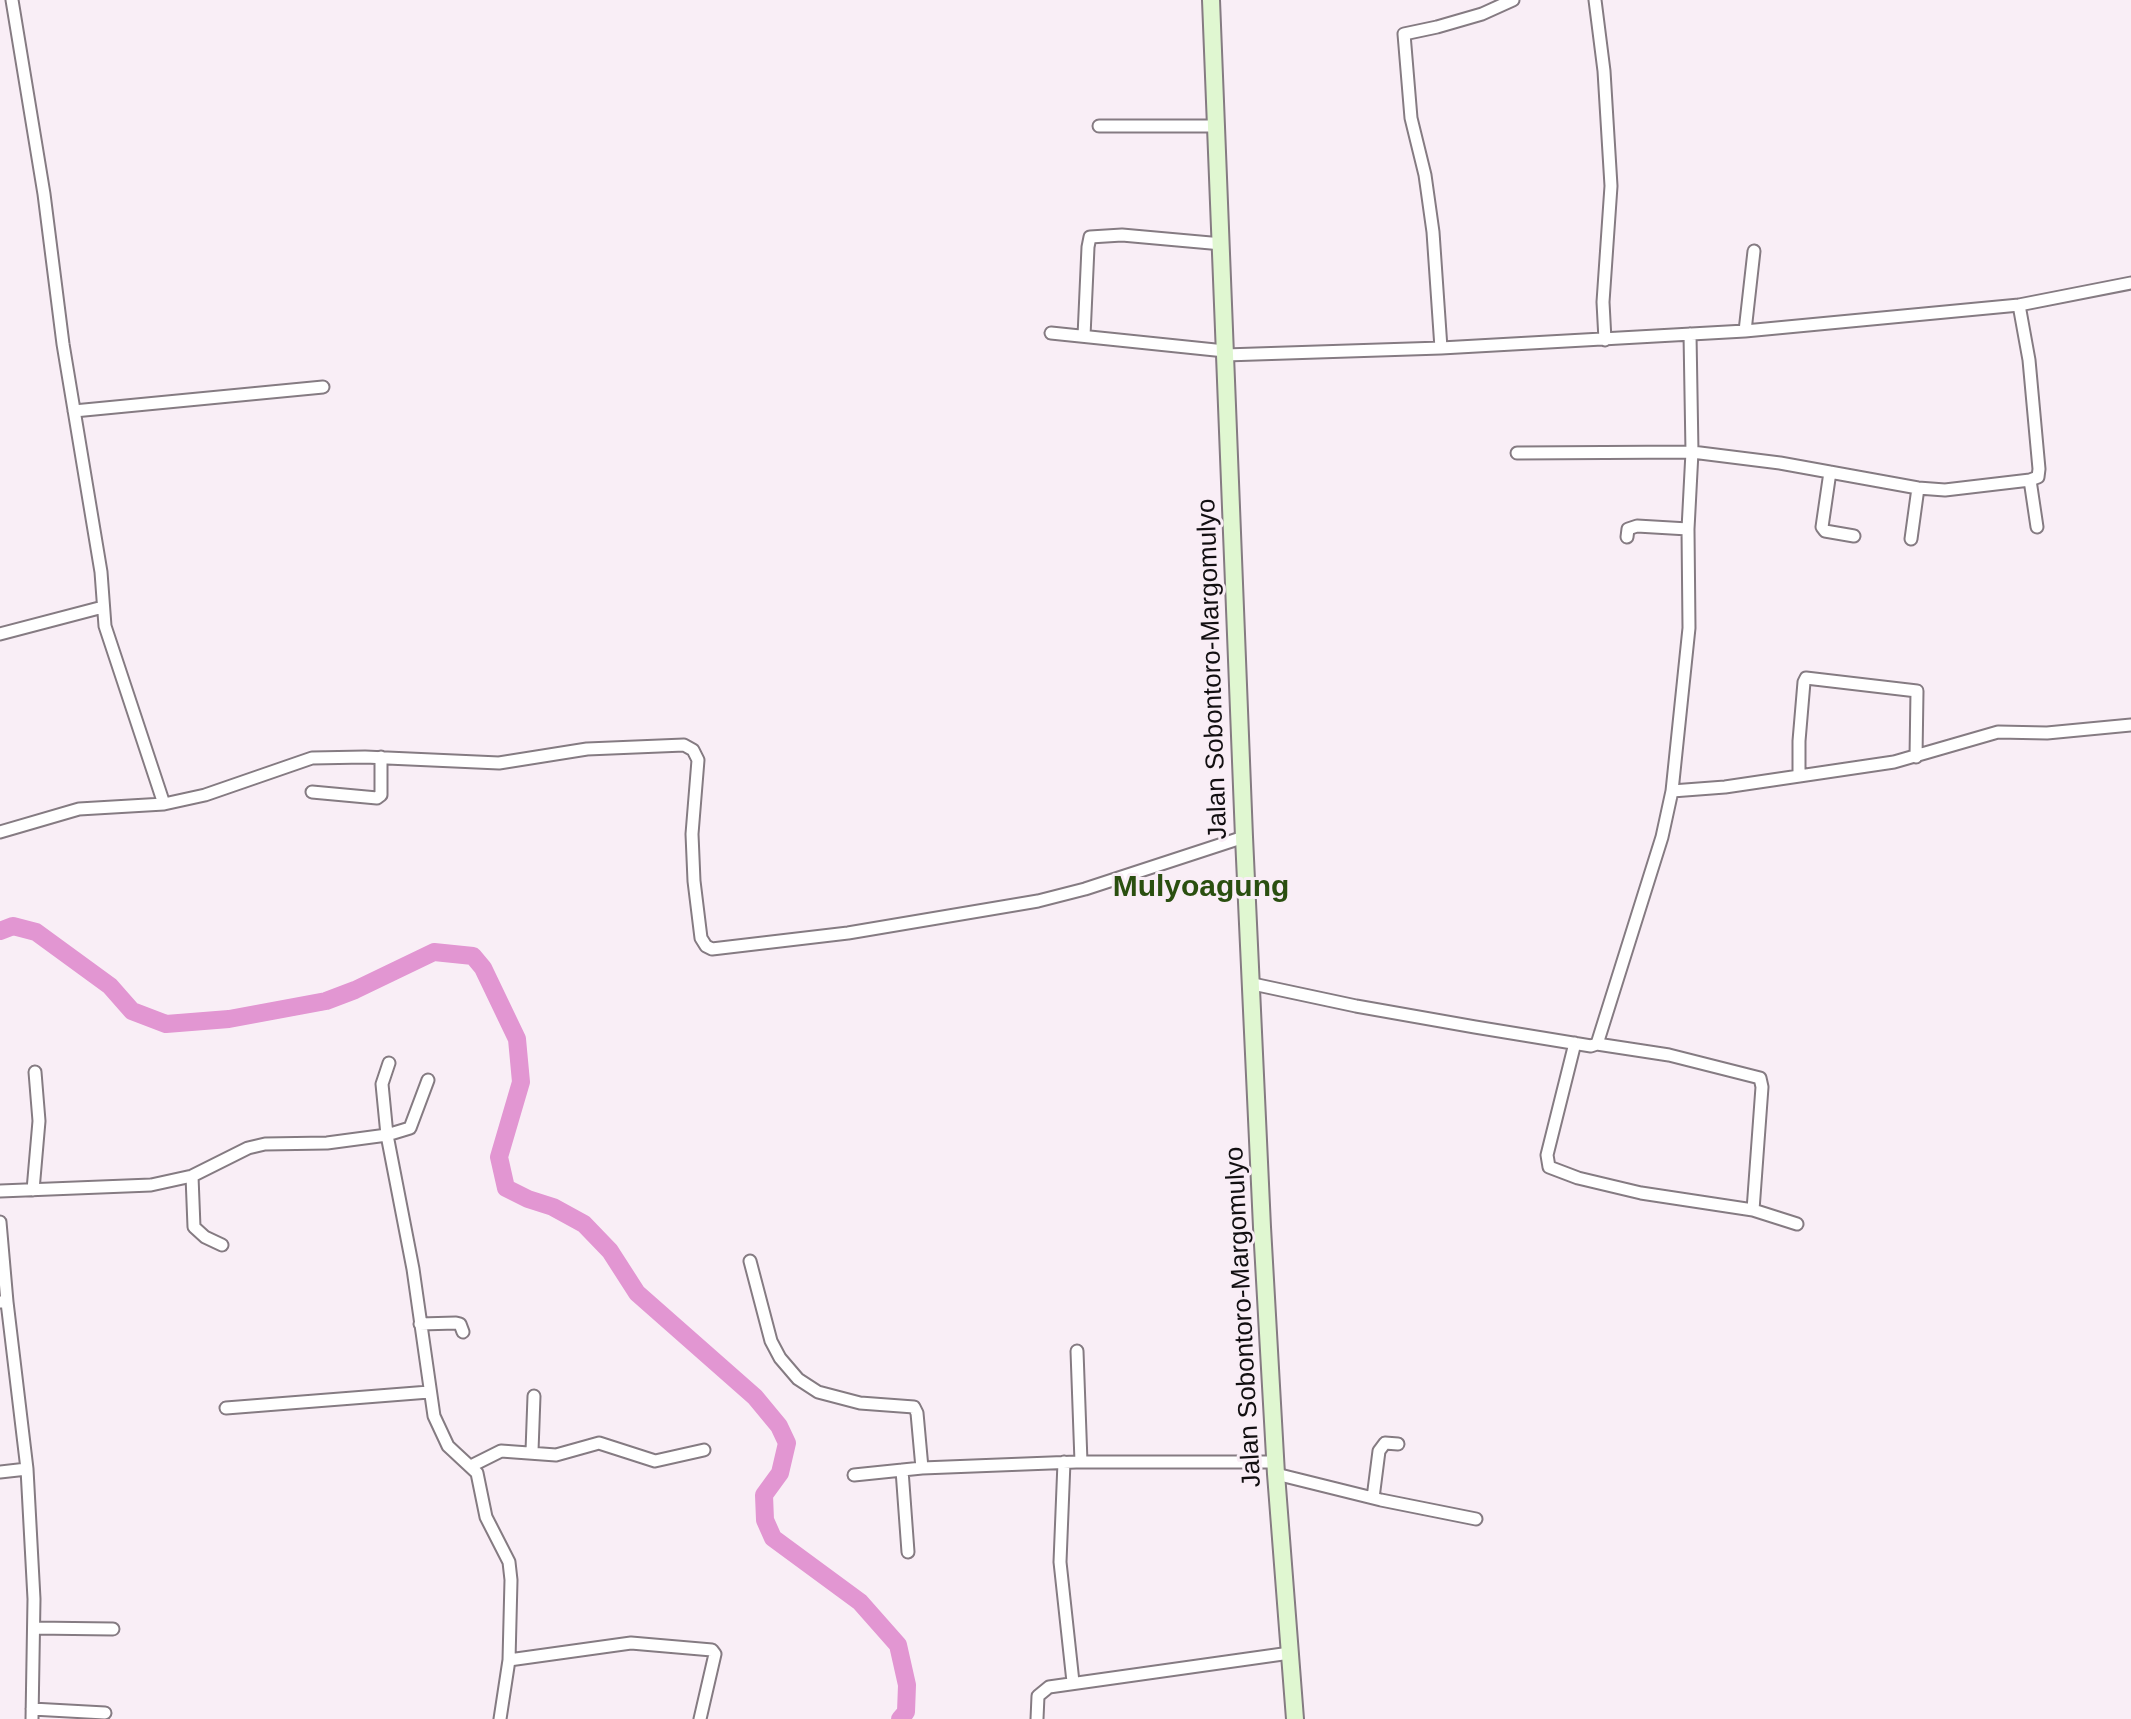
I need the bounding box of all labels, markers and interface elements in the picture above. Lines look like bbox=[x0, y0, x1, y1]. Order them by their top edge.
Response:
street label: Jalan Sobontoro-Margomulyo bbox=[1191, 498, 1235, 840]
district label: Mulyoagung bbox=[1113, 870, 1289, 906]
street label: Jalan Sobontoro-Margomulyo bbox=[1219, 1146, 1269, 1488]

